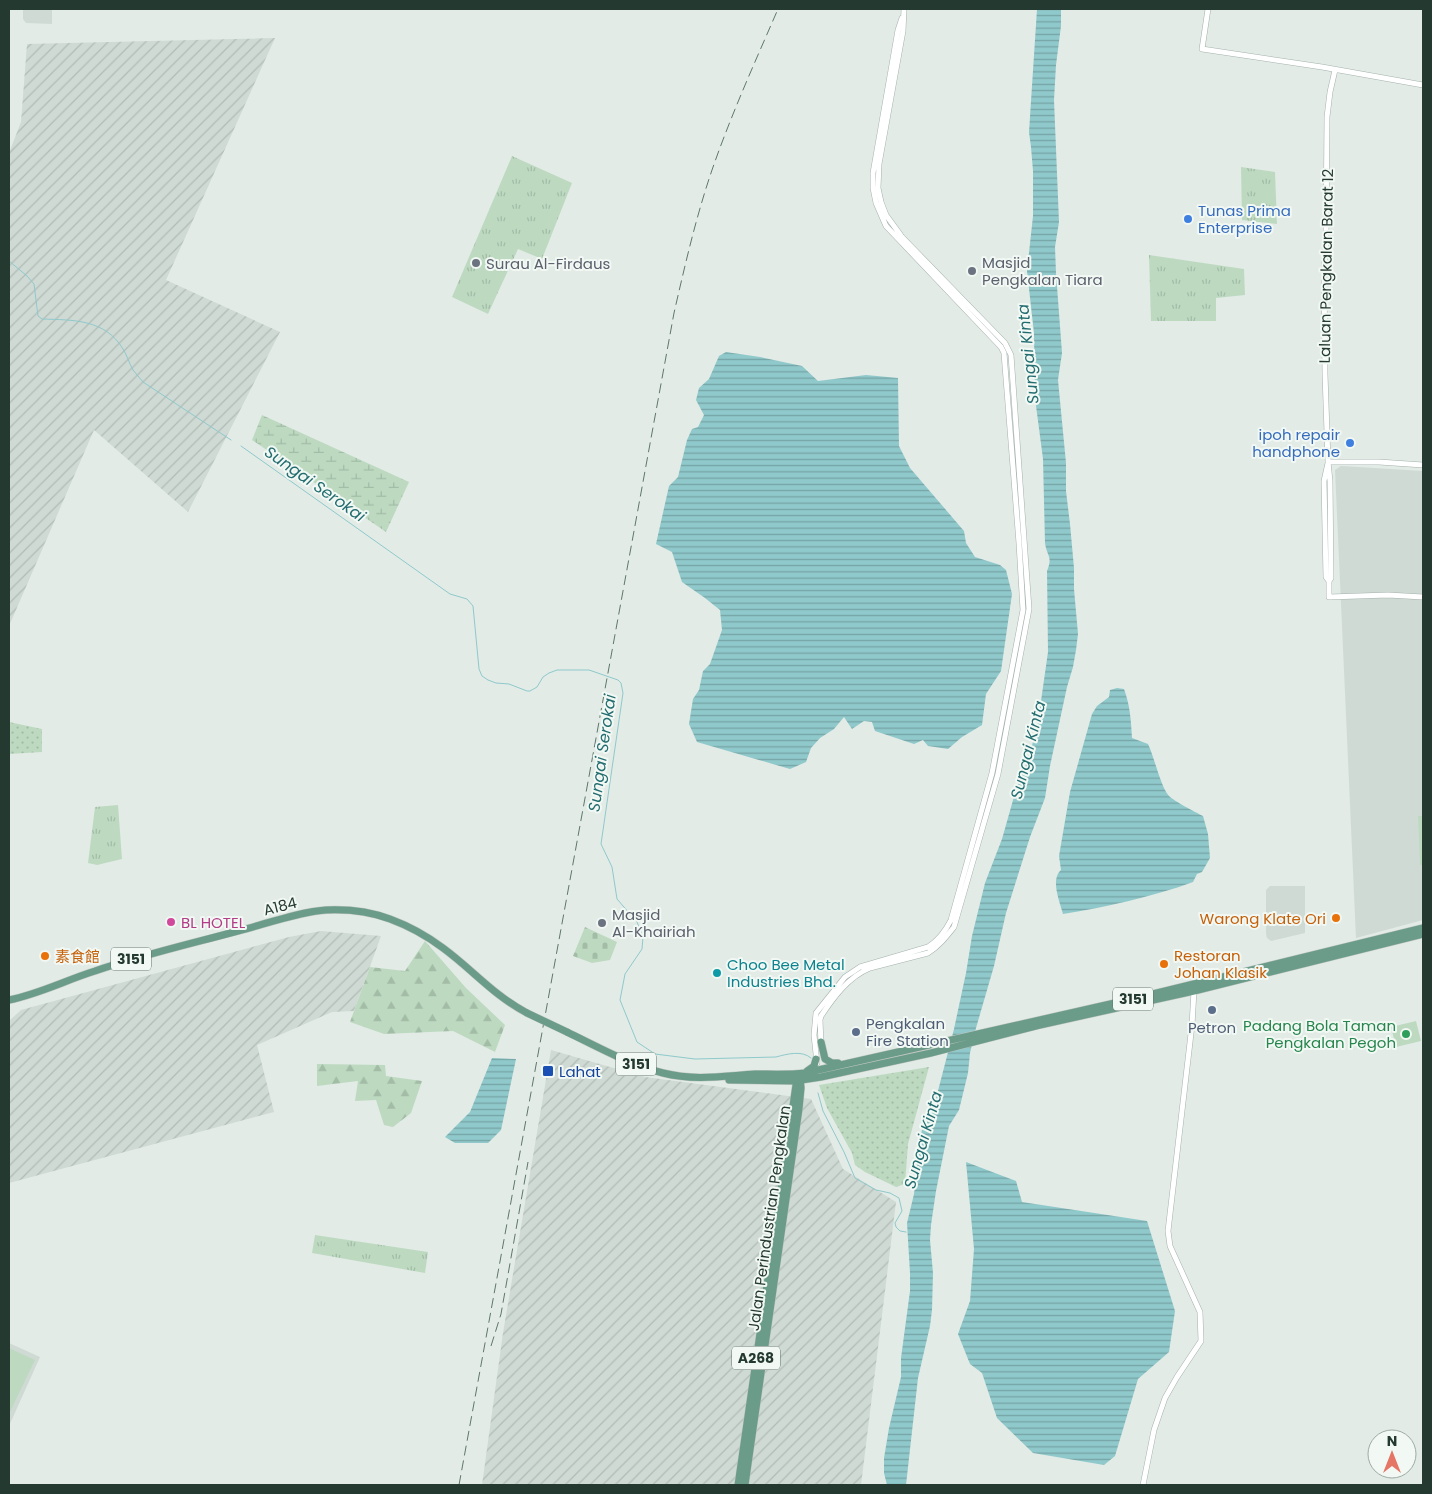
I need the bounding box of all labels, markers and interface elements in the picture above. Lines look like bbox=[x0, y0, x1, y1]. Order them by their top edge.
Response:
street label: Laluan Pengkalan Barat 12 bbox=[1314, 169, 1338, 363]
place label: Tunas Prima Enterprise bbox=[1198, 200, 1291, 238]
marker: Tunas Prima Enterprise bbox=[1182, 213, 1194, 225]
place label: Masjid Pengkalan Tiara bbox=[982, 252, 1103, 290]
place label: Surau Al-Firdaus bbox=[486, 253, 611, 274]
marker: Surau Al-Firdaus bbox=[470, 257, 482, 269]
marker: Masjid Pengkalan Tiara bbox=[966, 265, 978, 277]
water label: Sungai Kinta bbox=[1011, 303, 1045, 405]
place label: ipoh repair handphone bbox=[1252, 424, 1340, 462]
marker: ipoh repair handphone bbox=[1344, 437, 1356, 449]
water label: Sungai Serokai bbox=[260, 441, 371, 528]
water label: Sungai Serokai bbox=[582, 692, 622, 813]
water label: Sungai Kinta bbox=[1005, 698, 1051, 802]
street label: A184 bbox=[261, 892, 299, 920]
place label: Masjid Al-Khairiah bbox=[612, 904, 696, 942]
place label: Warong Klate Ori bbox=[1200, 908, 1326, 929]
place label: BL HOTEL bbox=[181, 912, 246, 933]
marker: Warong Klate Ori bbox=[1330, 912, 1342, 924]
marker: BL HOTEL bbox=[165, 916, 177, 928]
marker: Masjid Al-Khairiah bbox=[596, 917, 608, 929]
place label: Restoran Johan Klasik bbox=[1174, 945, 1267, 983]
place label: 素食館 bbox=[55, 946, 100, 967]
road number: 3151 bbox=[111, 948, 151, 971]
marker: 素食館 bbox=[39, 950, 51, 962]
place label: Choo Bee Metal Industries Bhd. bbox=[727, 954, 845, 992]
marker: Restoran Johan Klasik bbox=[1158, 958, 1170, 970]
marker: Choo Bee Metal Industries Bhd. bbox=[711, 967, 723, 979]
road number: 3151 bbox=[1113, 988, 1153, 1011]
marker: Petron bbox=[1206, 1004, 1218, 1016]
place label: Pengkalan Fire Station bbox=[866, 1013, 949, 1051]
place label: Padang Bola Taman Pengkalan Pegoh bbox=[1243, 1015, 1396, 1053]
place label: Petron bbox=[1188, 1017, 1236, 1038]
marker: Pengkalan Fire Station bbox=[850, 1026, 862, 1038]
marker: Padang Bola Taman Pengkalan Pegoh bbox=[1400, 1028, 1412, 1040]
road number: 3151 bbox=[616, 1052, 656, 1076]
place label: Lahat bbox=[559, 1061, 601, 1082]
marker: Lahat bbox=[541, 1064, 555, 1078]
water label: Sungai Kinta bbox=[898, 1088, 948, 1191]
street label: Jalan Perindustrian Pengkalan bbox=[743, 1104, 795, 1332]
road number: A268 bbox=[732, 1346, 780, 1370]
north arrow bbox=[1367, 1429, 1417, 1479]
text: N bbox=[1387, 1431, 1397, 1451]

